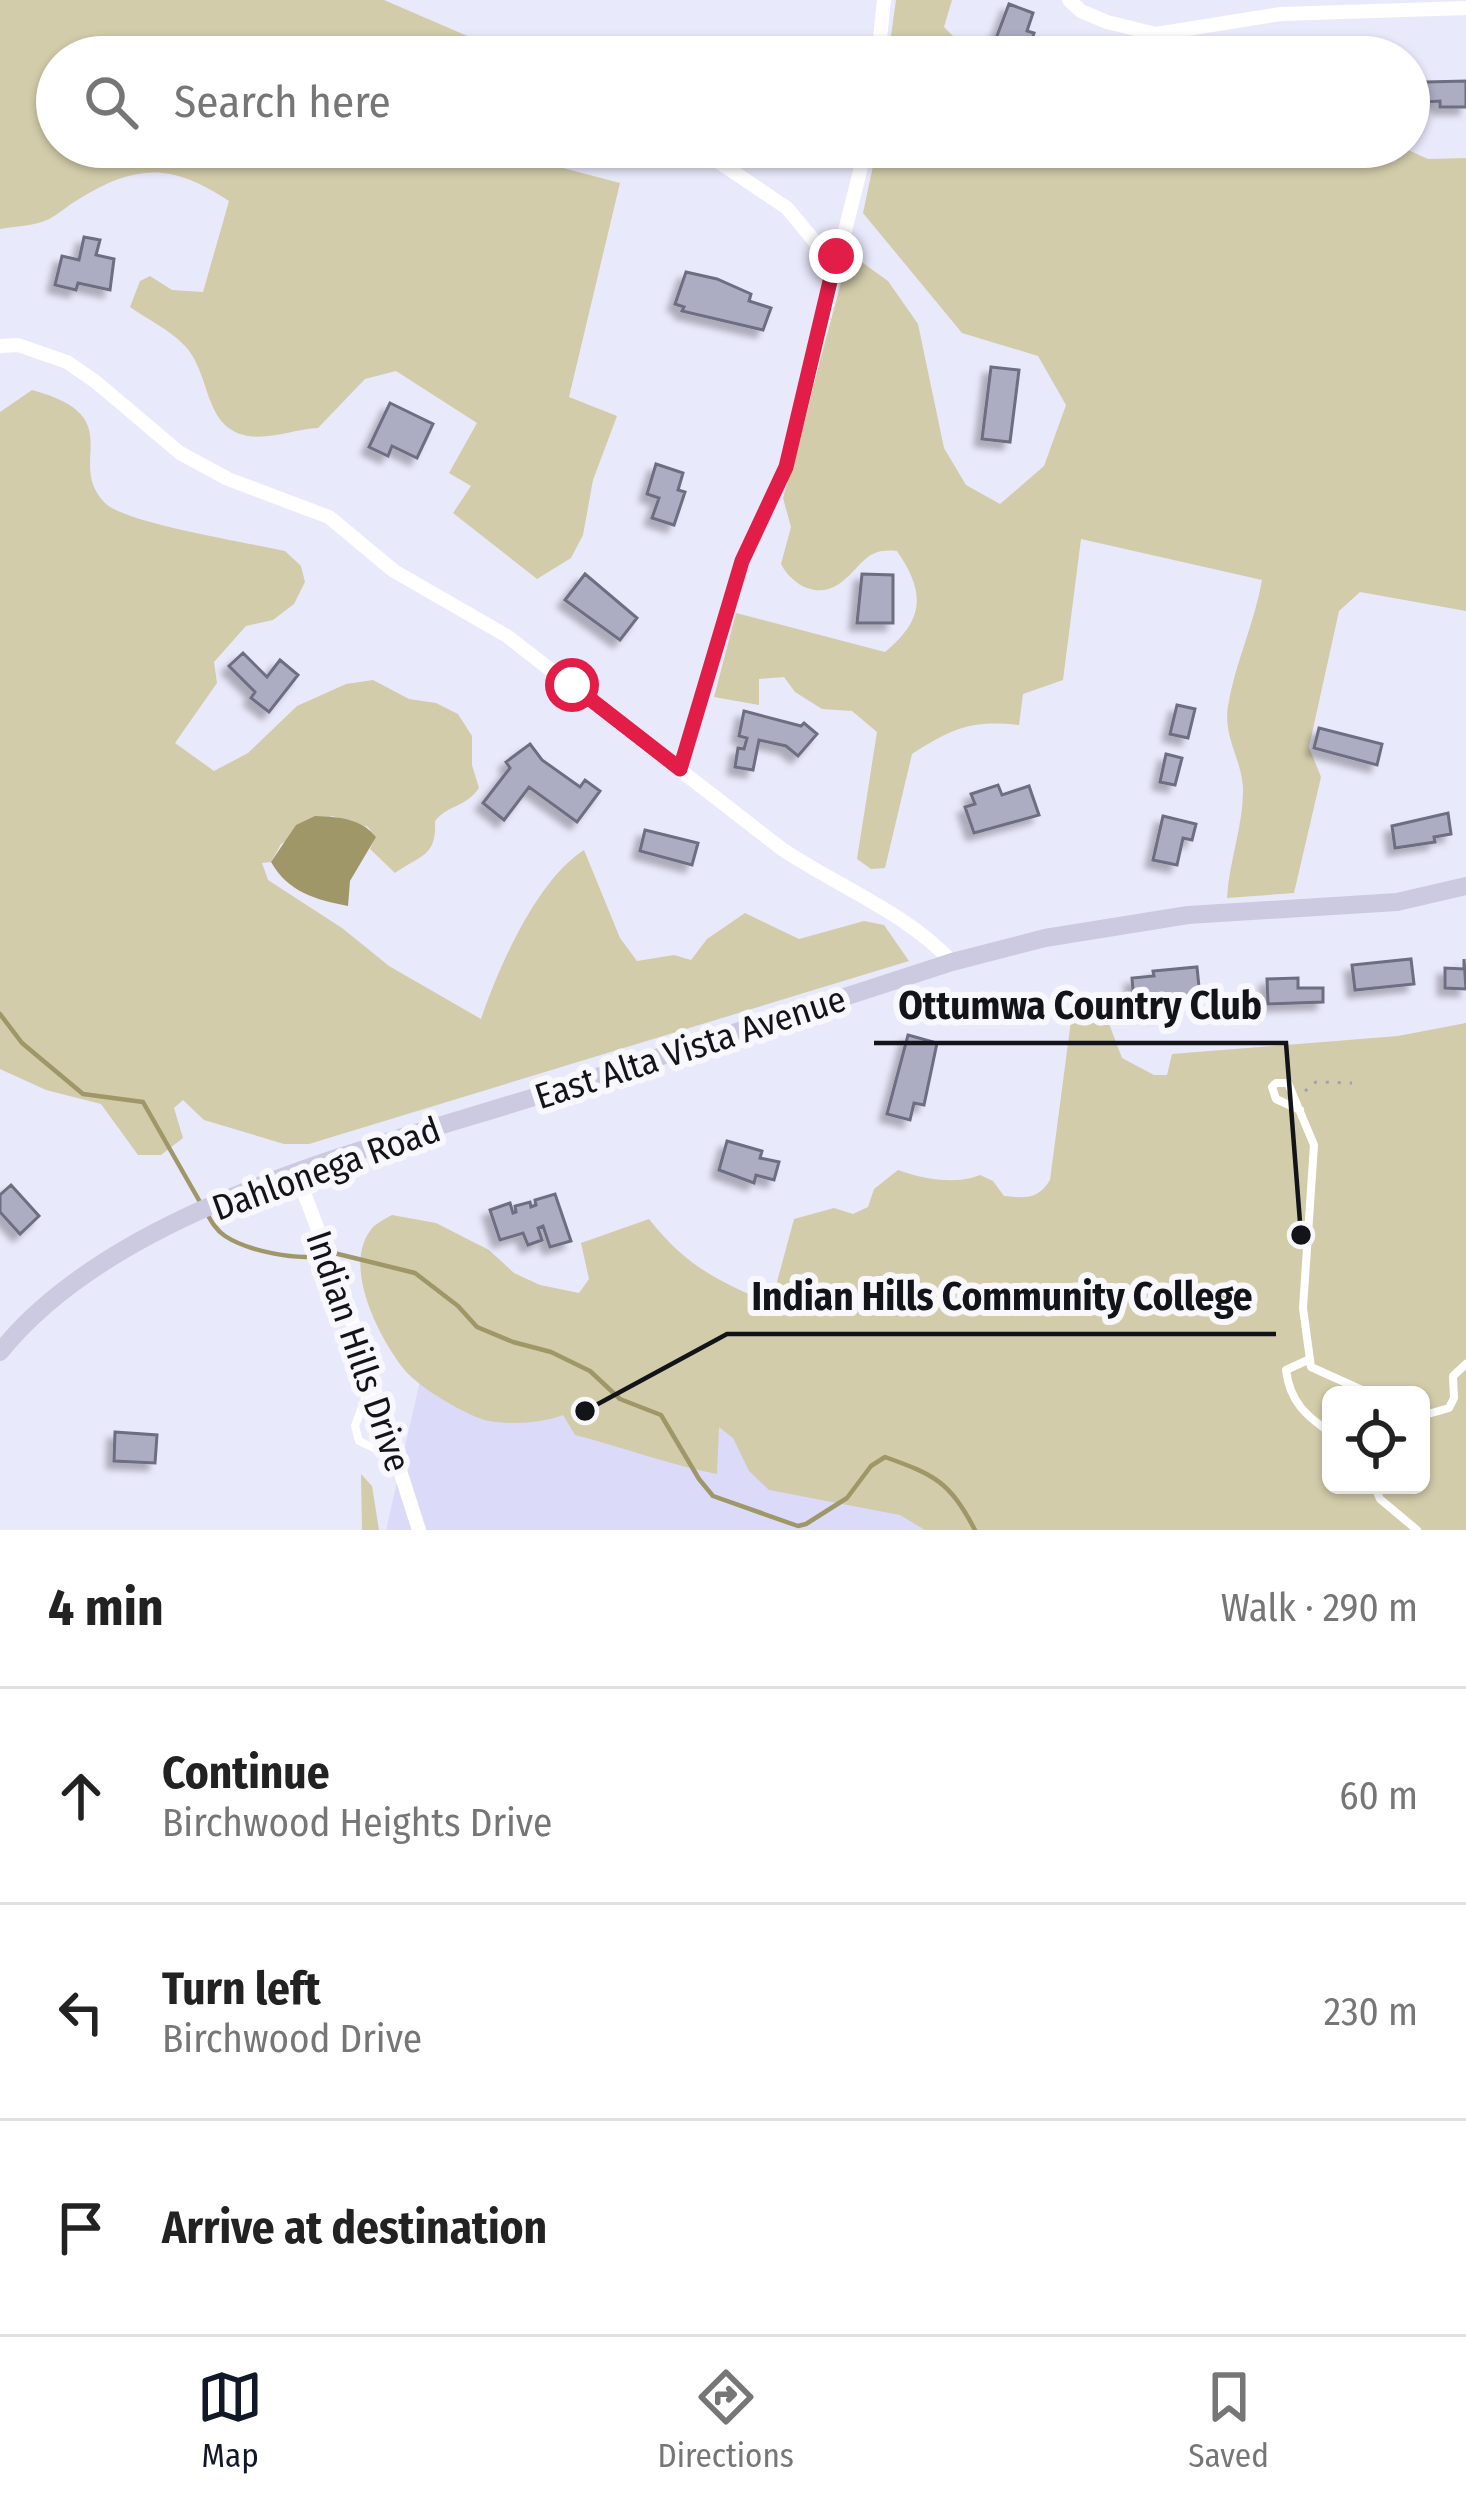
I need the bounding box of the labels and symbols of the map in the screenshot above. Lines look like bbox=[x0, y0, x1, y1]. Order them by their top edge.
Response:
route end bbox=[809, 229, 863, 283]
route start bbox=[545, 658, 599, 712]
callout: Ottumwa Country Club bbox=[874, 968, 1286, 1043]
street label: East Alta Vista Avenue bbox=[529, 977, 851, 1119]
text: Ottumwa Country Club bbox=[898, 983, 1262, 1029]
street label: Dahlonega Road bbox=[206, 1107, 446, 1231]
street label: Indian Hills Drive bbox=[296, 1225, 420, 1478]
callout: Indian Hills Community College bbox=[727, 1259, 1276, 1334]
text: Indian Hills Community College bbox=[752, 1274, 1253, 1320]

